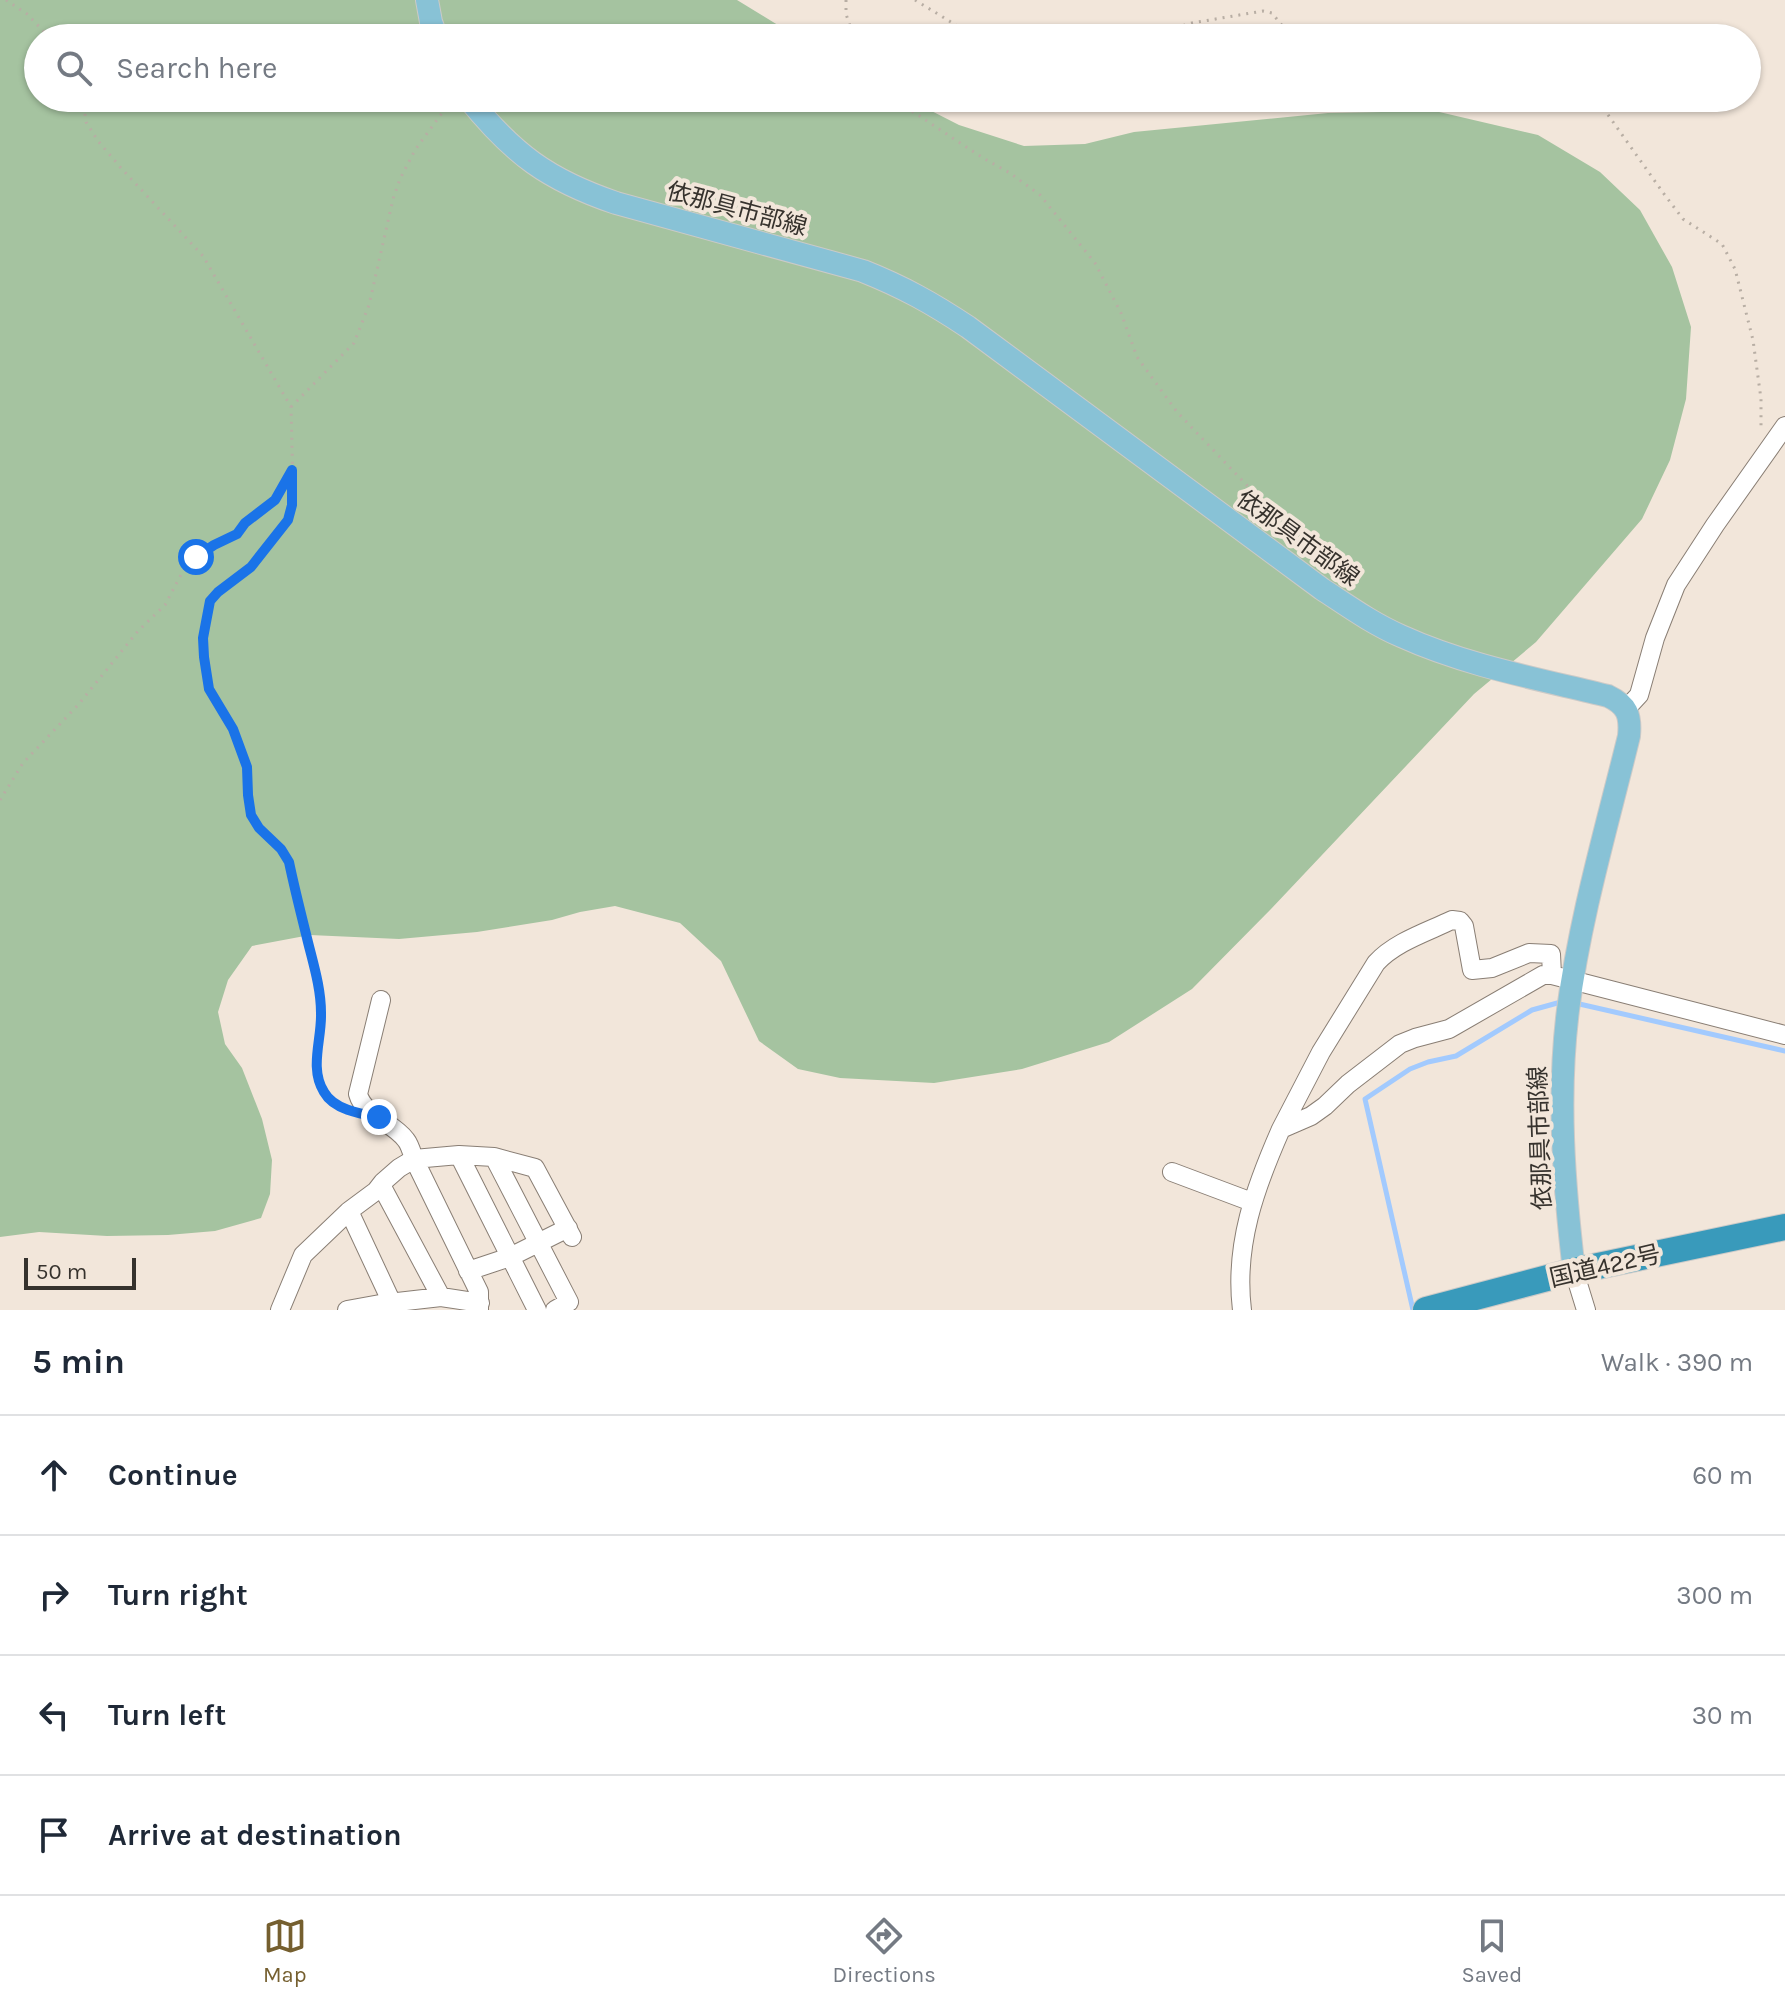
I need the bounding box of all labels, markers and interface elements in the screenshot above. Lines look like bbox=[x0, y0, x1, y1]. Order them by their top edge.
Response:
search box bbox=[24, 24, 1761, 112]
icon: search bbox=[52, 46, 96, 90]
text: Search here bbox=[116, 50, 277, 86]
street label: 依那具市部線 bbox=[664, 177, 810, 241]
street label: 依那具市部線 bbox=[1232, 484, 1364, 592]
route start bbox=[178, 539, 214, 575]
street label: 依那具市部線 bbox=[1523, 1066, 1557, 1210]
route end bbox=[361, 1099, 397, 1135]
street label: 国道422号 bbox=[1547, 1240, 1663, 1292]
scale bar bbox=[24, 1254, 136, 1290]
text: 50 m bbox=[36, 1259, 87, 1285]
text: 5 min bbox=[32, 1342, 125, 1382]
text: Walk · 390 m bbox=[1601, 1347, 1753, 1378]
icon: ahead bbox=[32, 1453, 76, 1497]
text: Continue bbox=[108, 1457, 238, 1493]
text: 60 m bbox=[1692, 1460, 1753, 1491]
icon: right bbox=[32, 1573, 76, 1617]
text: Turn right bbox=[108, 1577, 248, 1613]
text: 300 m bbox=[1676, 1580, 1753, 1611]
icon: left bbox=[32, 1693, 76, 1737]
text: Turn left bbox=[108, 1697, 226, 1733]
text: 30 m bbox=[1692, 1700, 1753, 1731]
icon: arrive bbox=[32, 1813, 76, 1857]
text: Arrive at destination bbox=[108, 1817, 402, 1853]
tab: Map bbox=[263, 1914, 307, 1988]
tab: Directions bbox=[832, 1914, 936, 1988]
tab: Saved bbox=[1461, 1914, 1522, 1988]

